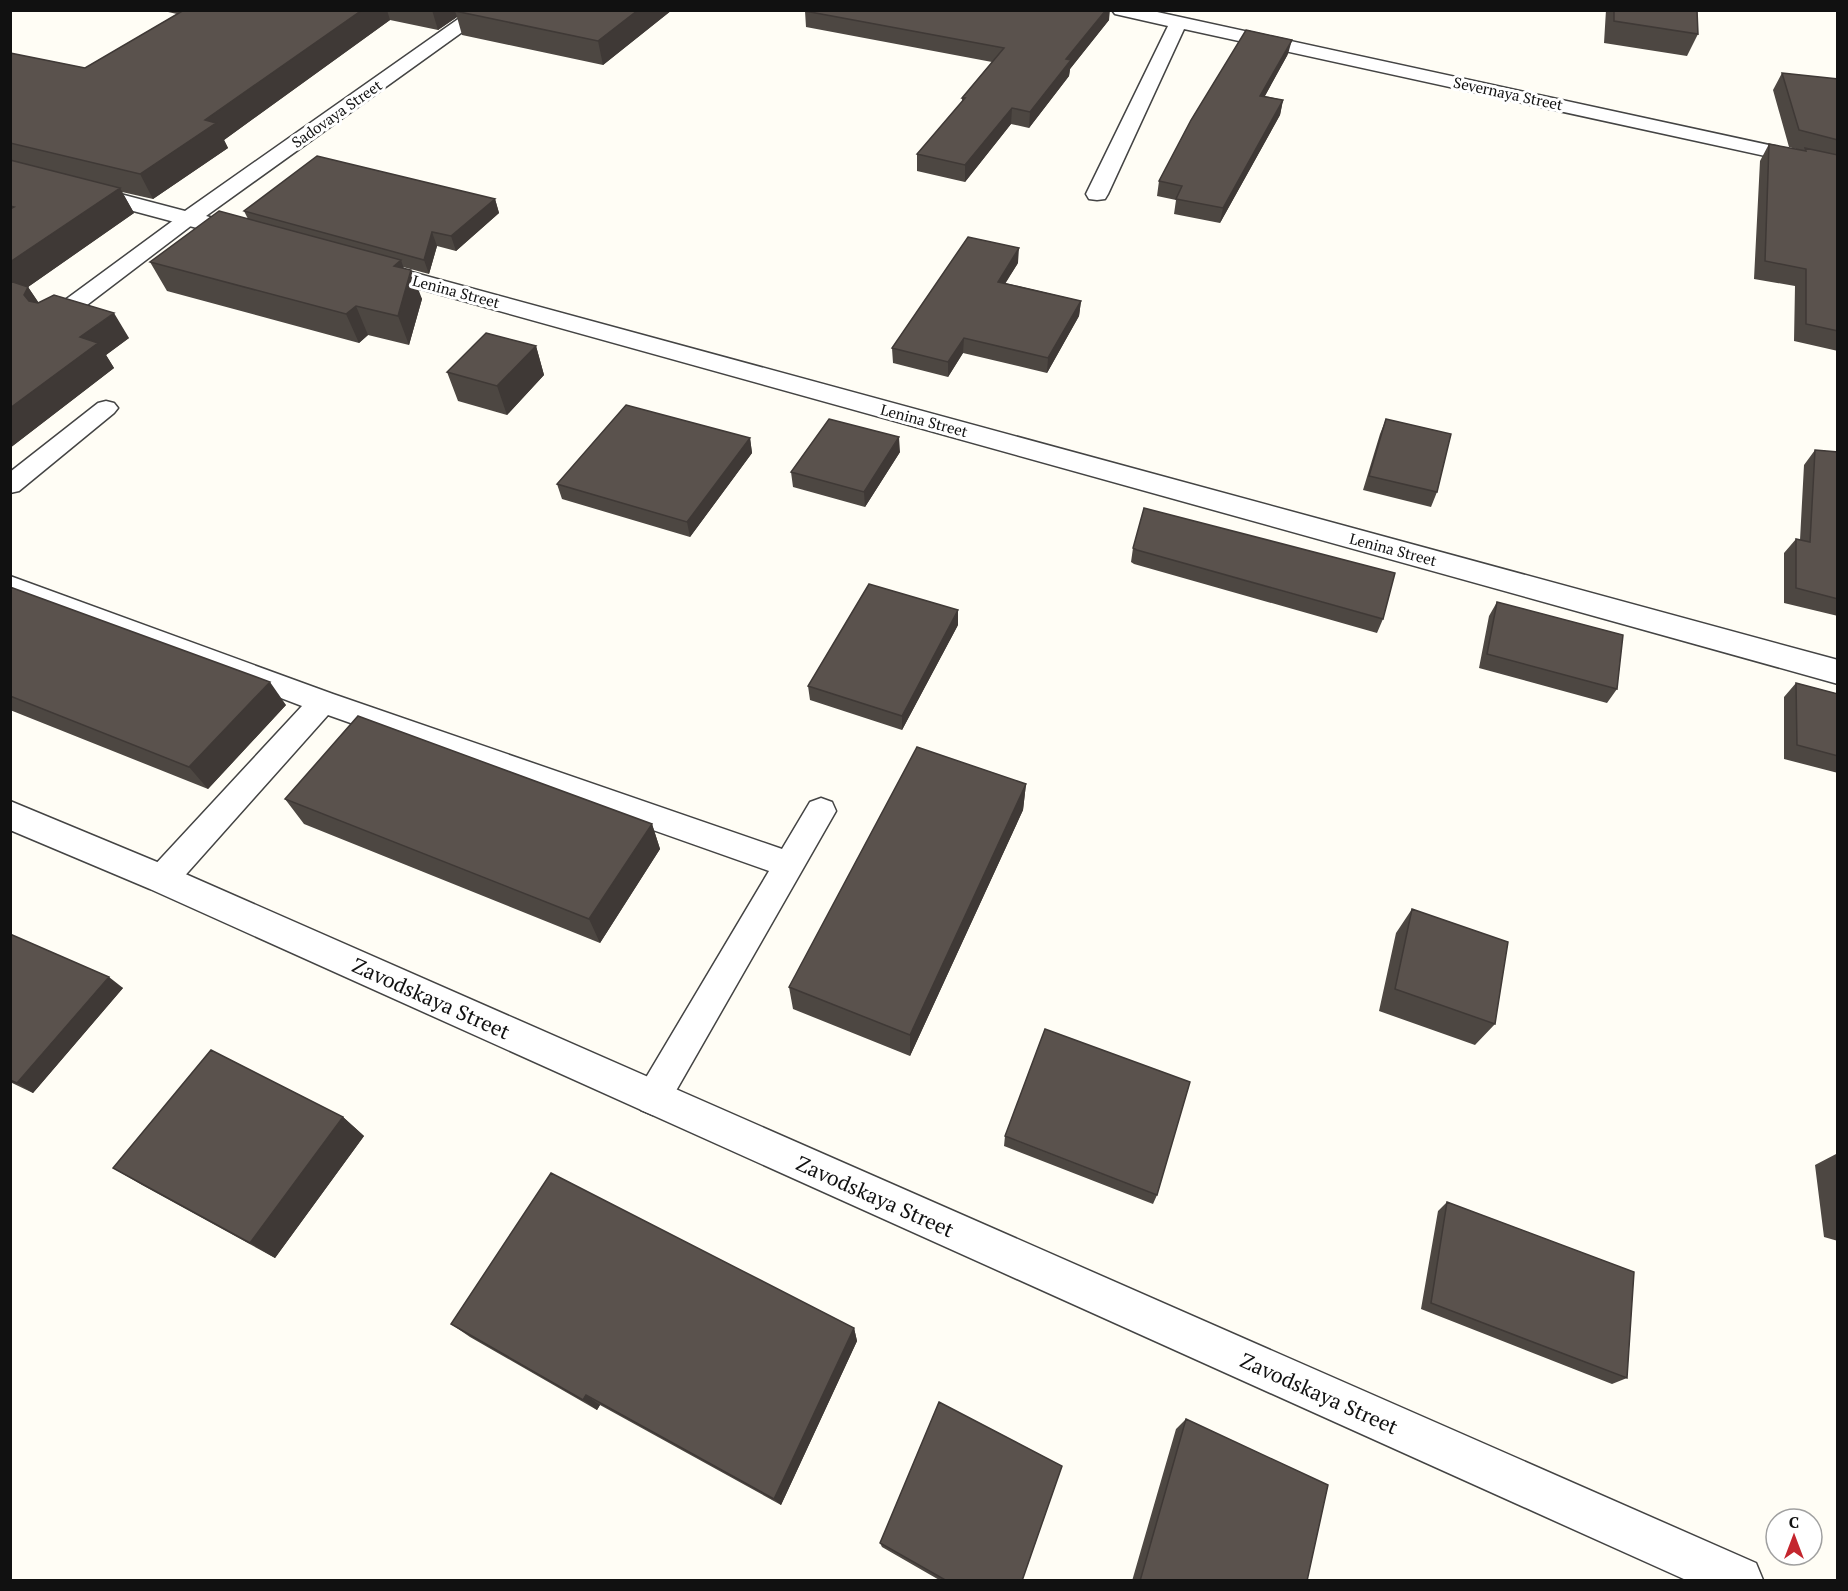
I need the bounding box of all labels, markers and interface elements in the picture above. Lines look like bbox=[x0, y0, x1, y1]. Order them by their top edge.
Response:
street label: Severnaya Street bbox=[1452, 72, 1565, 114]
street label: Sadovaya Street bbox=[287, 74, 386, 152]
street label: Lenina Street bbox=[411, 270, 502, 312]
street label: Lenina Street bbox=[879, 399, 970, 441]
street label: Lenina Street bbox=[1348, 528, 1439, 570]
street label: Zavodskaya Street bbox=[348, 951, 515, 1045]
street label: Zavodskaya Street bbox=[792, 1149, 959, 1243]
street label: Zavodskaya Street bbox=[1236, 1346, 1403, 1440]
north arrow bbox=[1764, 1507, 1824, 1567]
text: С bbox=[1789, 1511, 1799, 1533]

